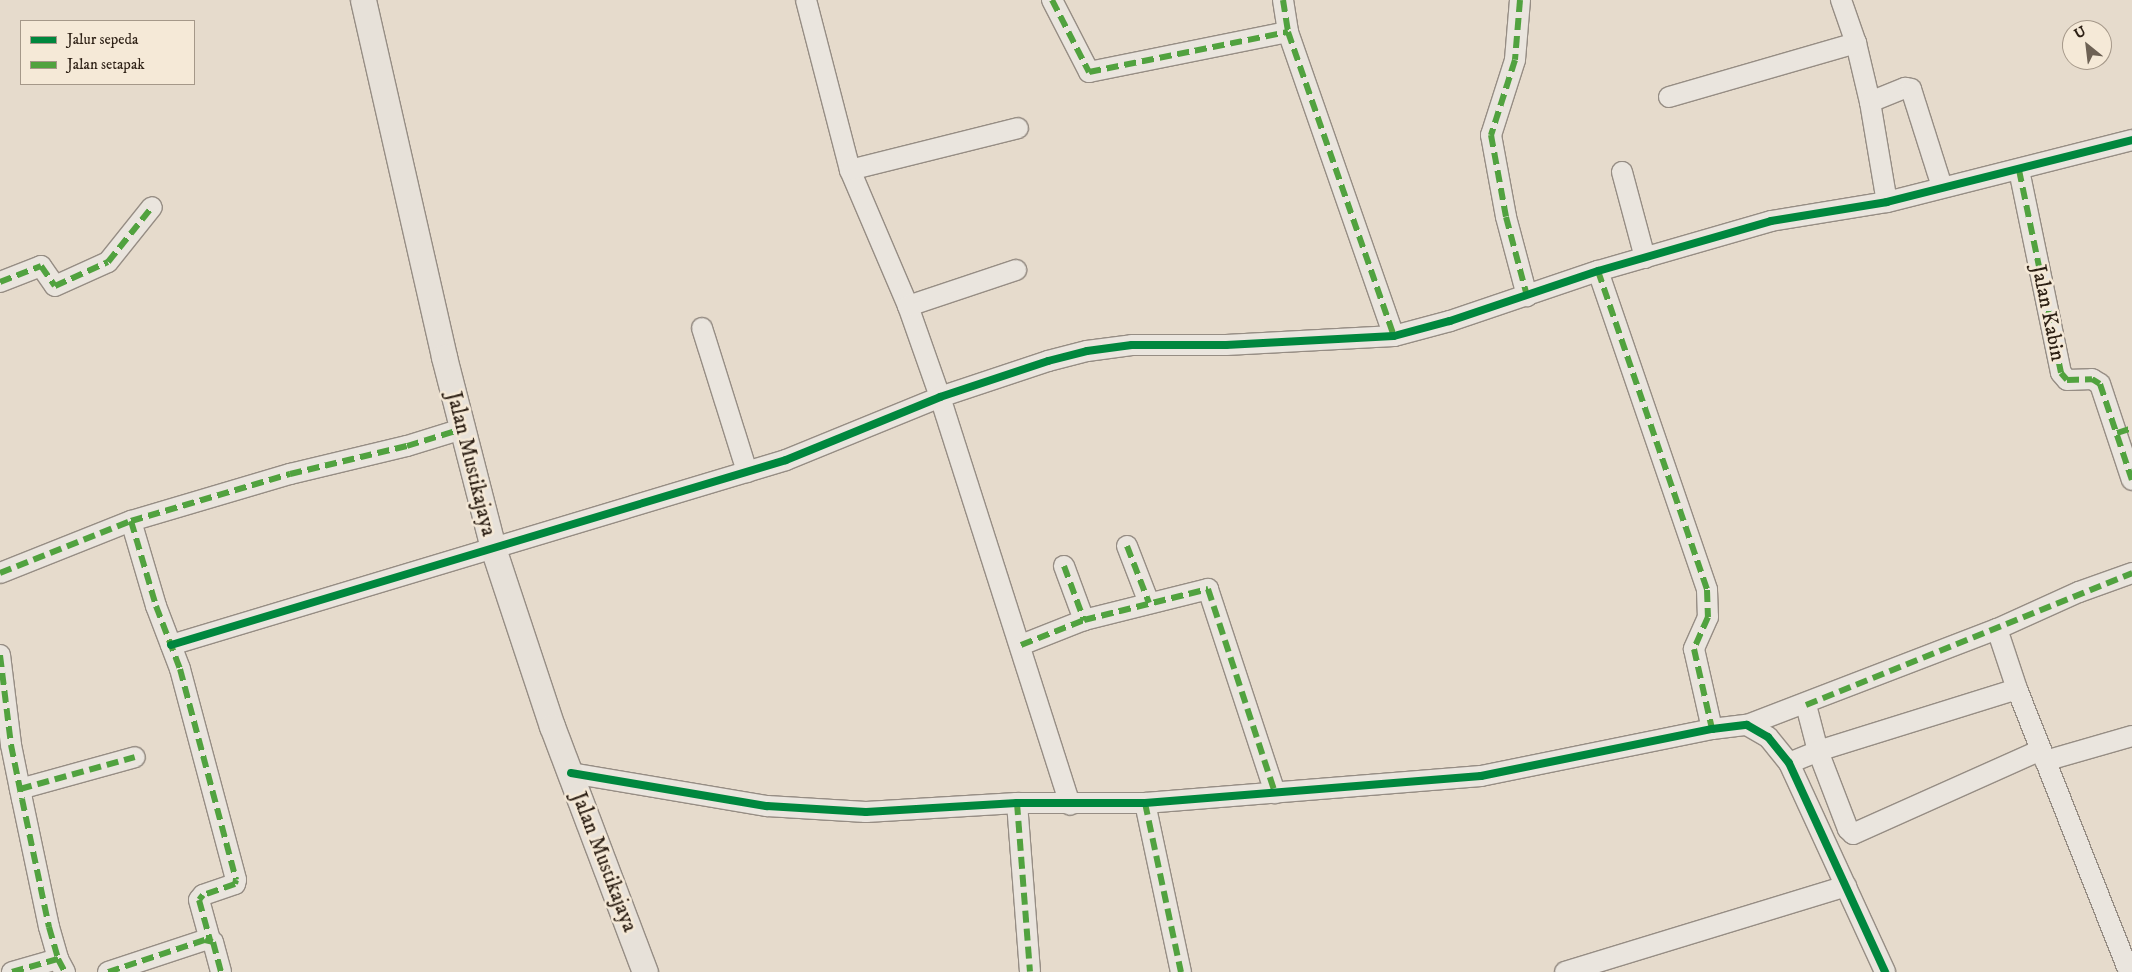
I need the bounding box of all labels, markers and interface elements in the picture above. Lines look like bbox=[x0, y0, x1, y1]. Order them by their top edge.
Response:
legend bbox=[20, 20, 195, 85]
north arrow bbox=[2062, 20, 2112, 70]
text: U bbox=[2071, 22, 2089, 43]
text: Jalur sepeda bbox=[67, 30, 138, 49]
text: Jalan setapak bbox=[67, 55, 145, 74]
street label: Jalan Kabin bbox=[2026, 263, 2070, 363]
street label: Jalan Mustikajaya bbox=[441, 389, 501, 539]
street label: Jalan Mustikajaya bbox=[566, 788, 642, 936]

